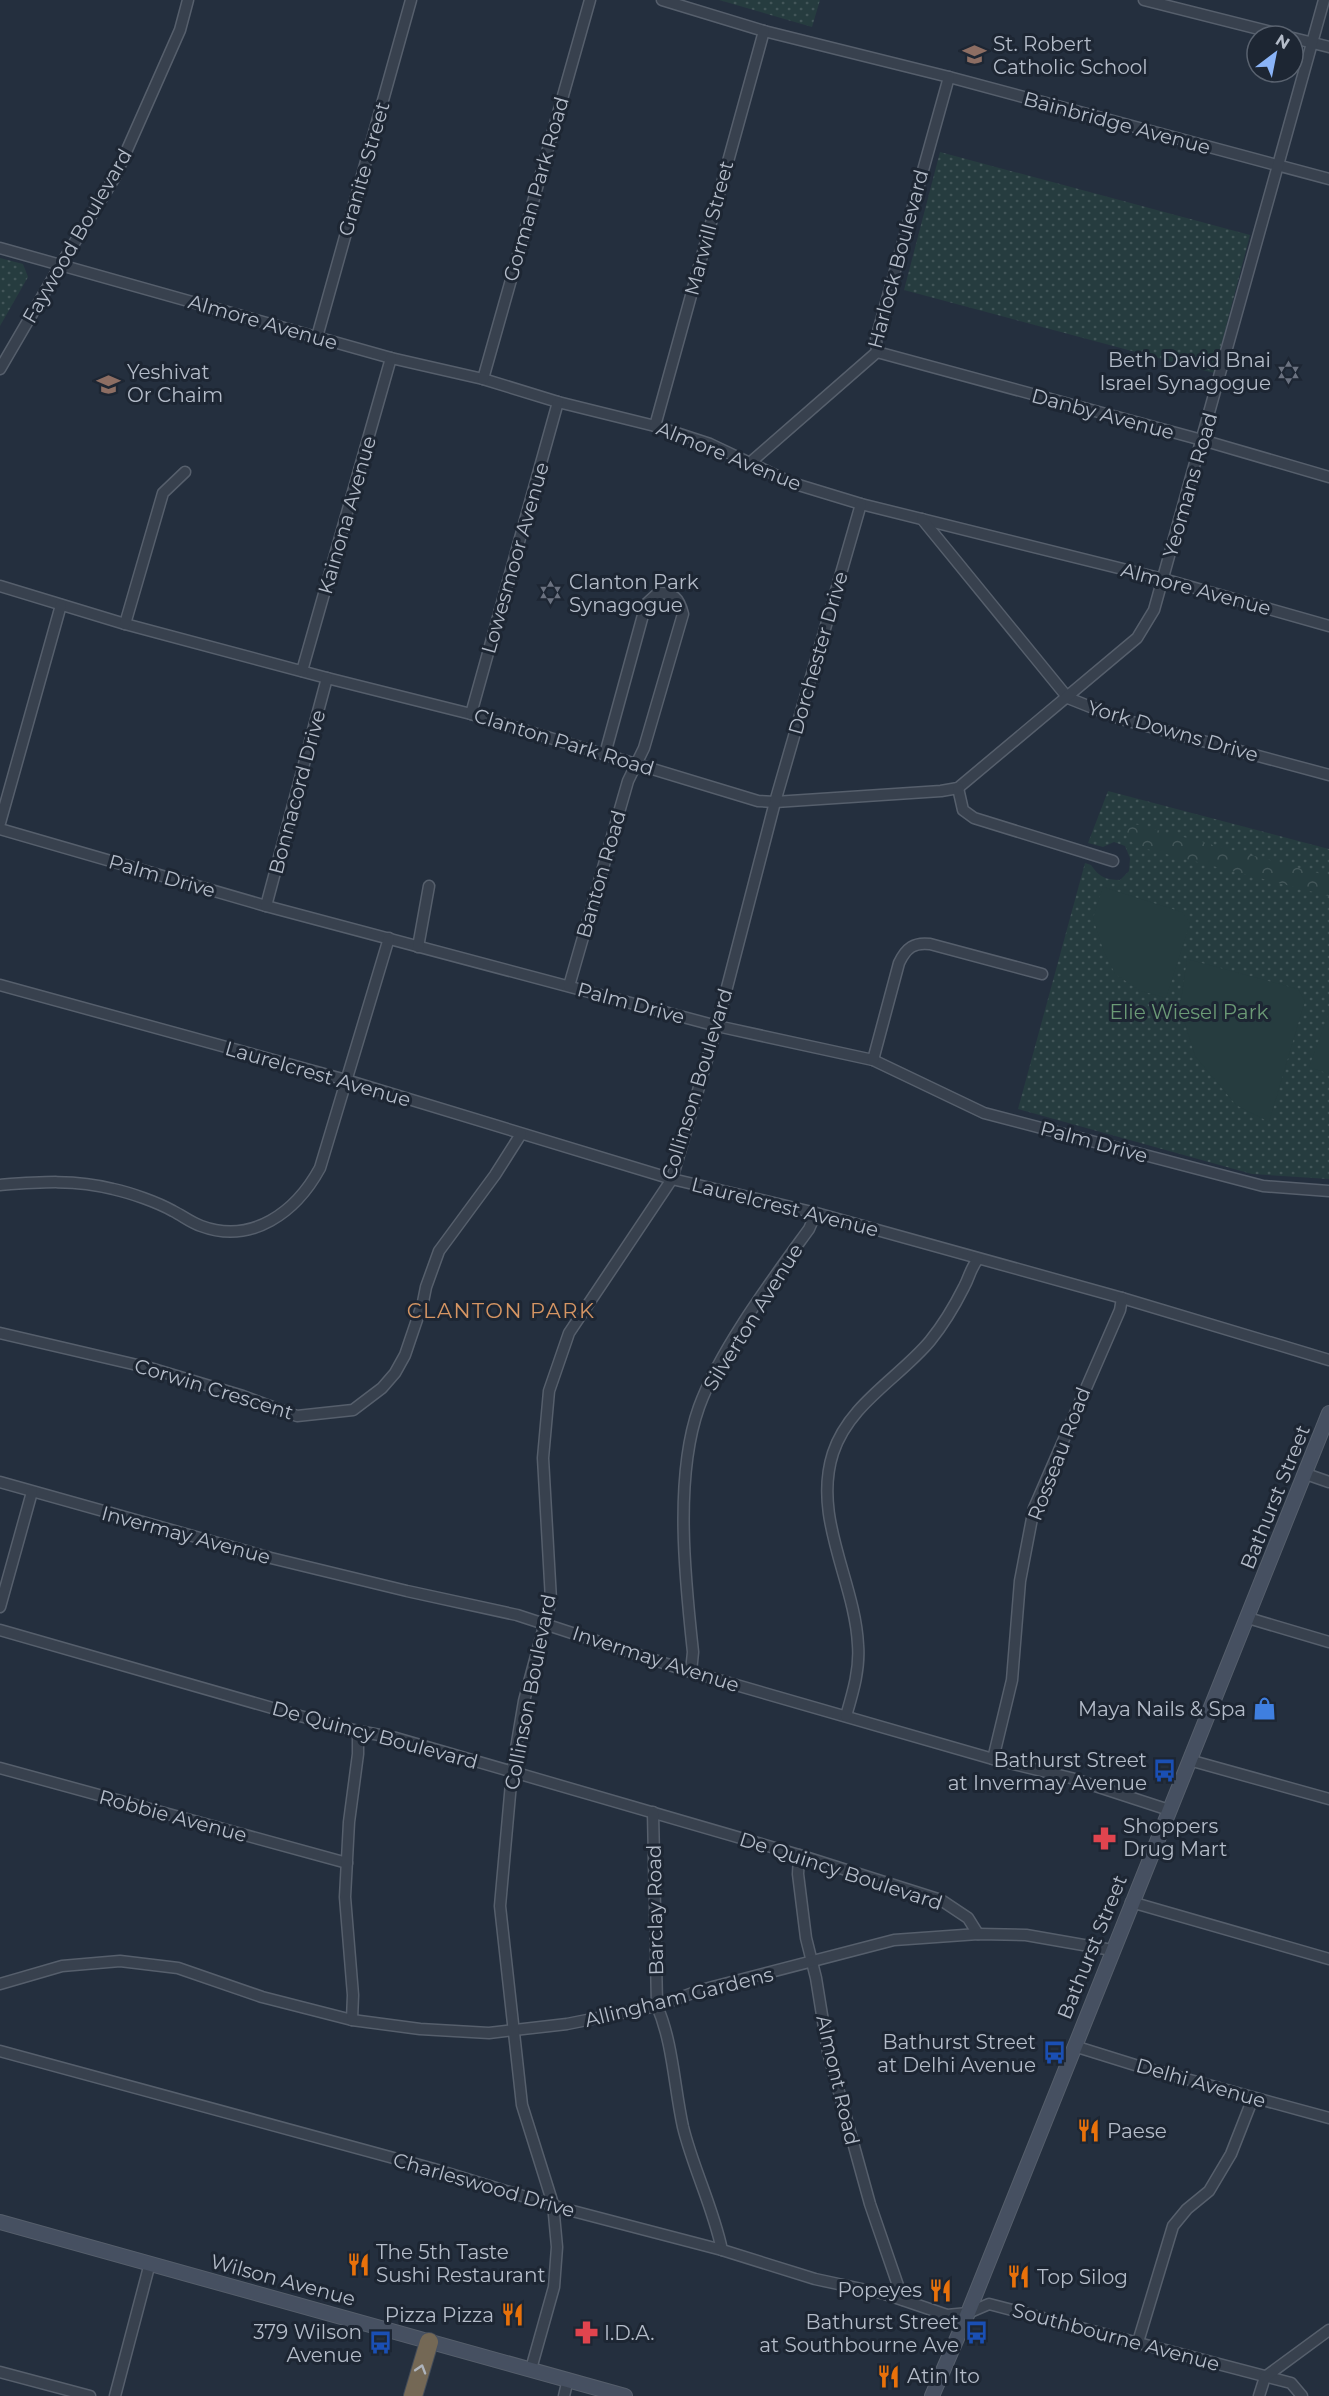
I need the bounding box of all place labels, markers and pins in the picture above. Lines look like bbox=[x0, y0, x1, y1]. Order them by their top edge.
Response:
place label: St. Robert Catholic School bbox=[993, 32, 1148, 79]
school or university icon: St. Robert Catholic School bbox=[962, 42, 988, 68]
place label: Beth David Bnai Israel Synagogue bbox=[1100, 348, 1271, 395]
synagogue icon: Beth David Bnai Israel Synagogue bbox=[1276, 359, 1302, 385]
place label: Yeshivat Or Chaim bbox=[127, 360, 223, 407]
school or university icon: Yeshivat Or Chaim bbox=[96, 371, 122, 397]
place label: Clanton Park Synagogue bbox=[569, 570, 699, 617]
synagogue icon: Clanton Park Synagogue bbox=[538, 580, 564, 606]
shop icon: Maya Nails & Spa bbox=[1251, 1696, 1277, 1722]
place label: Maya Nails & Spa bbox=[1078, 1697, 1246, 1721]
place label: Bathurst Street at Invermay Avenue bbox=[948, 1748, 1147, 1795]
bus stop icon: Bathurst Street at Invermay Avenue bbox=[1152, 1758, 1178, 1784]
place label: Shoppers Drug Mart bbox=[1123, 1814, 1227, 1861]
pharmacy icon: Shoppers Drug Mart bbox=[1092, 1825, 1118, 1851]
place label: Bathurst Street at Delhi Avenue bbox=[877, 2030, 1036, 2077]
bus stop icon: Bathurst Street at Delhi Avenue bbox=[1041, 2040, 1067, 2066]
restaurant icon: Paese bbox=[1076, 2118, 1102, 2144]
place label: Paese bbox=[1107, 2119, 1167, 2143]
place label: The 5th Taste Sushi Restaurant bbox=[376, 2240, 546, 2287]
restaurant icon: The 5th Taste Sushi Restaurant bbox=[345, 2251, 371, 2277]
restaurant icon: Top Silog bbox=[1006, 2264, 1032, 2290]
place label: Top Silog bbox=[1037, 2265, 1128, 2289]
restaurant icon: Popeyes bbox=[927, 2277, 953, 2303]
place label: Popeyes bbox=[837, 2278, 922, 2302]
restaurant icon: Pizza Pizza bbox=[499, 2302, 525, 2328]
place label: Pizza Pizza bbox=[385, 2303, 494, 2327]
place label: Bathurst Street at Southbourne Ave bbox=[759, 2310, 959, 2357]
place label: 379 Wilson Avenue bbox=[253, 2320, 362, 2367]
pharmacy icon: I.D.A. bbox=[573, 2320, 599, 2346]
bus stop icon: Bathurst Street at Southbourne Ave bbox=[964, 2320, 990, 2346]
place label: I.D.A. bbox=[604, 2321, 655, 2345]
bus stop icon: 379 Wilson Avenue bbox=[367, 2330, 393, 2356]
restaurant icon: Atin Ito bbox=[876, 2363, 902, 2389]
place label: Atin Ito bbox=[907, 2364, 980, 2388]

